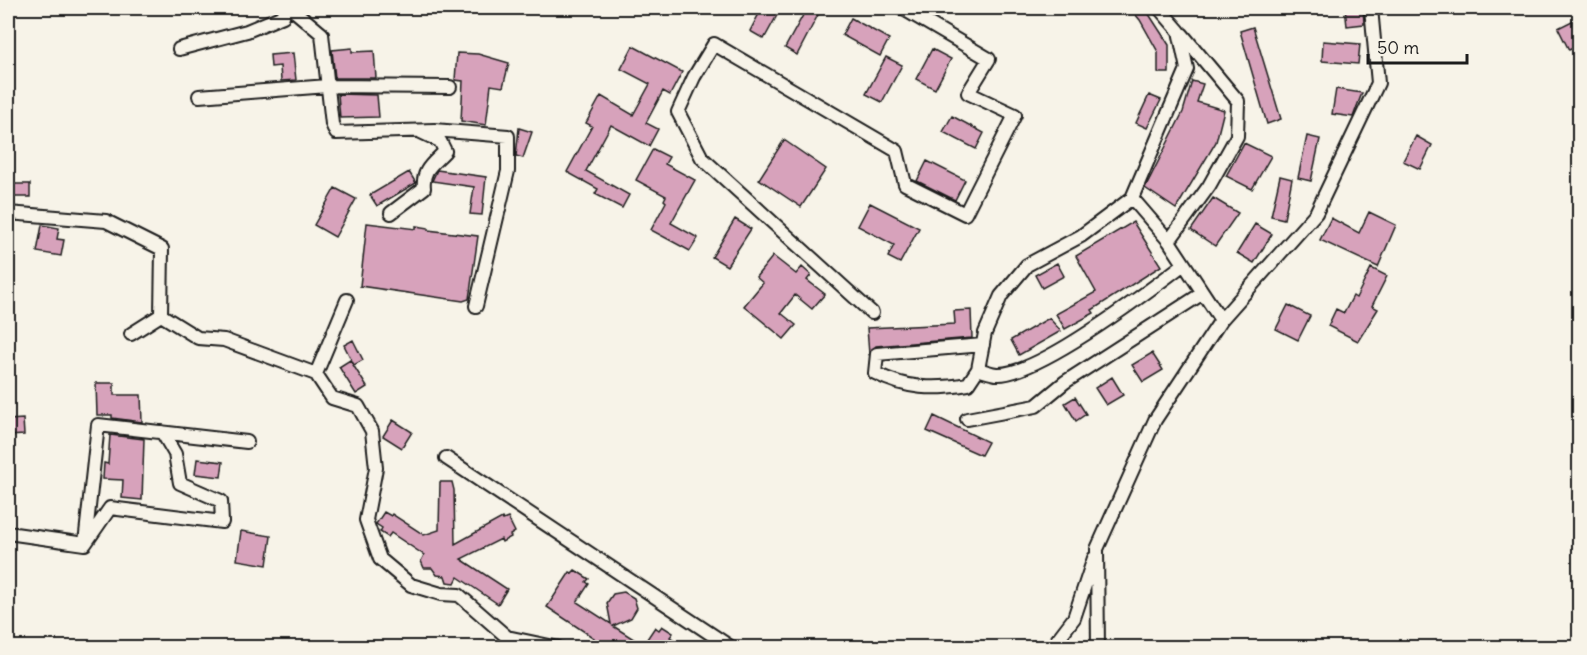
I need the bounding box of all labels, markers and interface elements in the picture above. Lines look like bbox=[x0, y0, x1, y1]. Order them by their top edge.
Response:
scale bar bbox=[1368, 27, 1467, 65]
text: 50 m bbox=[1377, 36, 1419, 59]

